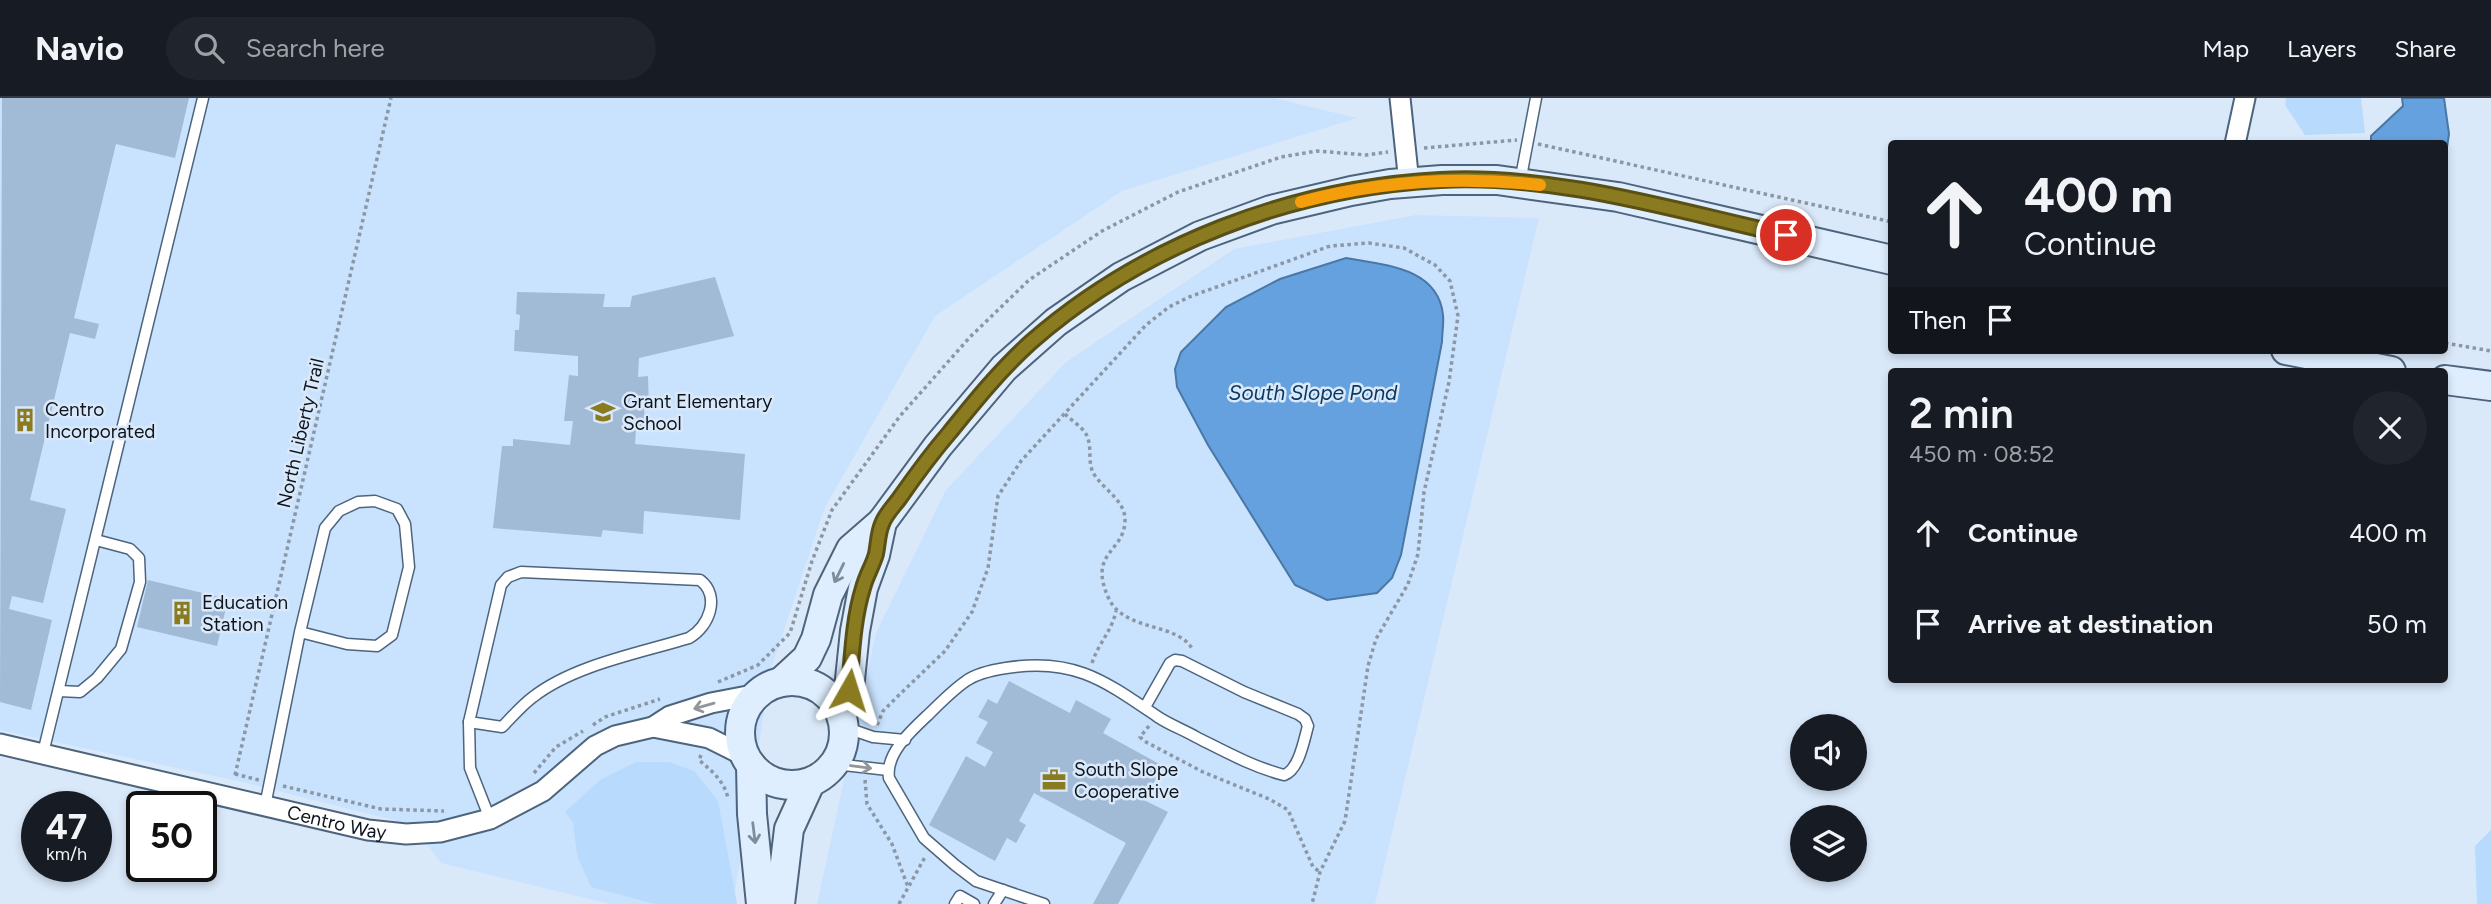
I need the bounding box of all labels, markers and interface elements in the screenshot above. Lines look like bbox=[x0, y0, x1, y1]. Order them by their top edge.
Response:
search box bbox=[166, 17, 656, 80]
text: Navio bbox=[35, 29, 124, 68]
icon: search bbox=[190, 29, 228, 67]
text: Search here bbox=[246, 32, 385, 64]
text: Map bbox=[2202, 34, 2249, 63]
text: Layers bbox=[2287, 34, 2356, 63]
text: Share bbox=[2394, 34, 2456, 63]
text: 400 m bbox=[2024, 165, 2173, 224]
icon: ahead bbox=[1909, 168, 2000, 259]
pin bbox=[1756, 205, 1816, 265]
icon: arrive bbox=[1767, 216, 1805, 254]
text: Continue bbox=[2024, 225, 2156, 263]
icon: arrive bbox=[1981, 301, 2019, 339]
text: Then bbox=[1909, 304, 1967, 336]
street label: North Liberty Trail bbox=[272, 356, 329, 510]
water label: South Slope Pond bbox=[1229, 380, 1398, 405]
text: 2 min bbox=[1909, 388, 2014, 439]
place label: Grant Elementary School bbox=[623, 390, 772, 435]
button: close bbox=[2353, 391, 2427, 465]
place label: Centro Incorporated bbox=[45, 398, 155, 443]
school or university icon: Grant Elementary School bbox=[589, 398, 617, 426]
building icon: Centro Incorporated bbox=[11, 406, 39, 434]
text: 450 m · 08:52 bbox=[1909, 440, 2054, 468]
icon: ahead bbox=[1909, 514, 1947, 552]
text: Continue bbox=[1968, 517, 2078, 549]
text: 400 m bbox=[2349, 517, 2427, 549]
one-way arrow bbox=[832, 562, 845, 583]
place label: Education Station bbox=[202, 591, 288, 636]
building icon: Education Station bbox=[168, 599, 196, 627]
icon: arrive bbox=[1909, 605, 1947, 643]
text: Arrive at destination bbox=[1968, 608, 2213, 640]
text: 50 m bbox=[2367, 608, 2427, 640]
position arrow bbox=[812, 653, 886, 727]
one-way arrow bbox=[693, 700, 716, 713]
map controls bbox=[1790, 714, 1867, 882]
button: sound bbox=[1790, 714, 1867, 791]
place label: South Slope Cooperative bbox=[1074, 758, 1179, 803]
one-way arrow bbox=[850, 761, 872, 774]
office icon: South Slope Cooperative bbox=[1040, 766, 1068, 794]
speed limit sign: 50 bbox=[126, 791, 217, 882]
street label: Centro Way bbox=[285, 801, 388, 844]
button: layers bbox=[1790, 805, 1867, 882]
text: 47 bbox=[46, 806, 87, 848]
one-way arrow bbox=[748, 822, 761, 844]
text: km/h bbox=[46, 843, 87, 865]

